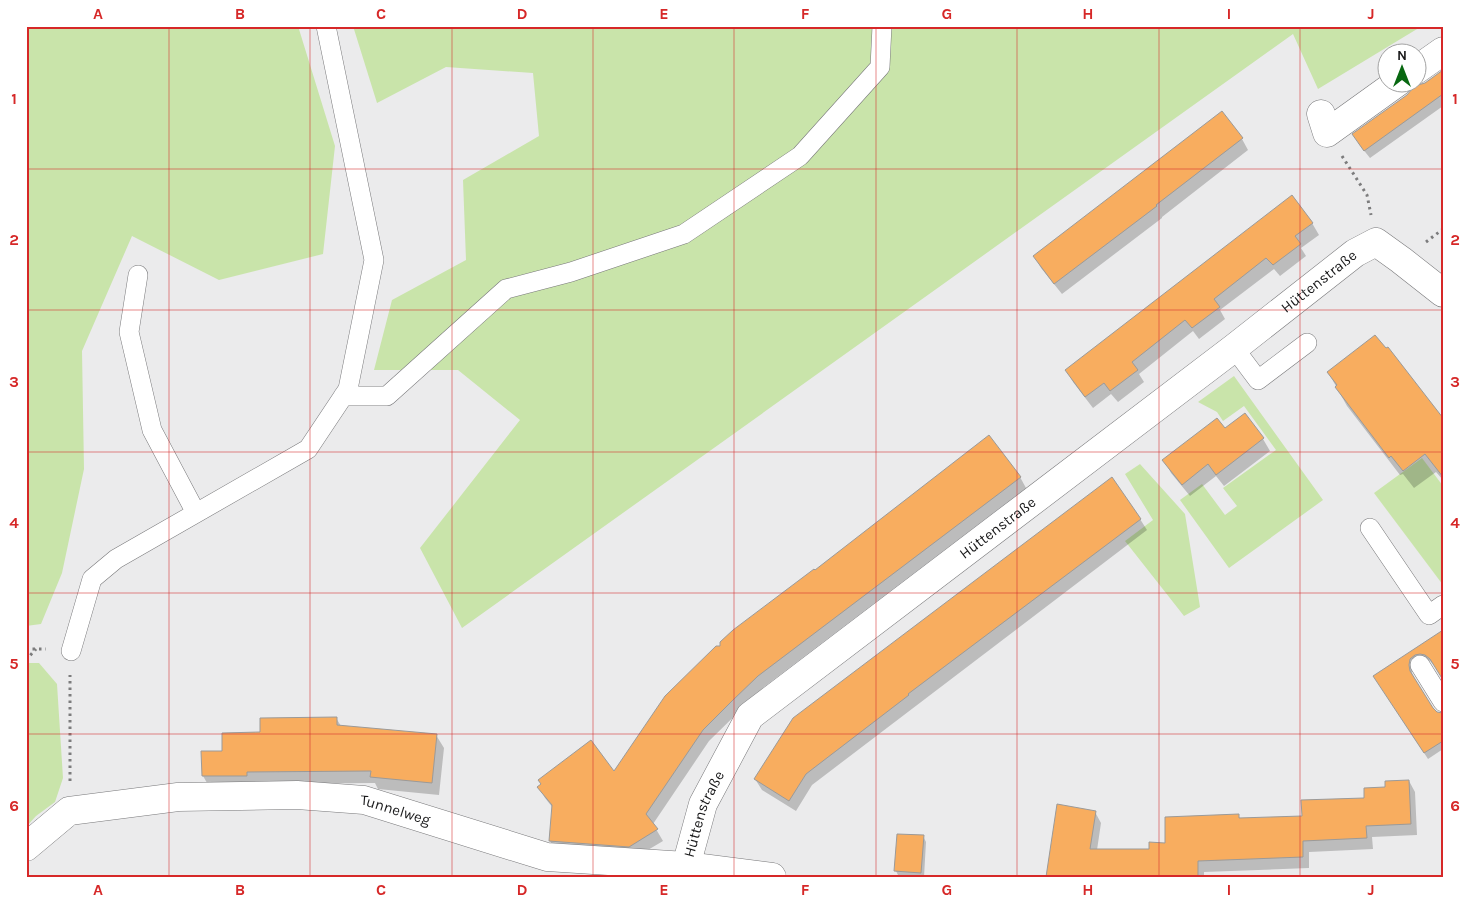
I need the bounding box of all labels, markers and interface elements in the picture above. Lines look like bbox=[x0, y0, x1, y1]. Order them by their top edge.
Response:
text: A bbox=[93, 4, 103, 23]
text: B bbox=[235, 4, 245, 23]
text: C bbox=[376, 4, 386, 23]
text: D bbox=[517, 4, 528, 23]
text: E bbox=[659, 4, 669, 23]
text: F bbox=[801, 4, 810, 23]
text: G bbox=[942, 4, 952, 23]
text: H bbox=[1082, 4, 1094, 23]
text: I bbox=[1227, 4, 1231, 23]
text: J bbox=[1367, 4, 1375, 23]
north arrow bbox=[1376, 42, 1426, 92]
text: N bbox=[1397, 47, 1407, 64]
text: 1 bbox=[11, 89, 17, 108]
text: 1 bbox=[1452, 89, 1458, 108]
text: 2 bbox=[9, 230, 19, 249]
text: 2 bbox=[1450, 230, 1460, 249]
street label: Hüttenstraße bbox=[1277, 246, 1360, 317]
text: 3 bbox=[9, 372, 19, 391]
text: 3 bbox=[1450, 372, 1460, 391]
street label: Hüttenstraße bbox=[956, 493, 1039, 563]
text: 4 bbox=[9, 513, 19, 532]
text: 4 bbox=[1450, 513, 1460, 532]
text: 5 bbox=[9, 654, 19, 673]
text: 5 bbox=[1450, 654, 1460, 673]
street label: Hüttenstraße bbox=[680, 768, 728, 859]
street label: Tunnelweg bbox=[360, 791, 433, 829]
text: 6 bbox=[9, 796, 19, 815]
text: 6 bbox=[1450, 796, 1460, 815]
text: A bbox=[93, 880, 103, 899]
text: B bbox=[235, 880, 245, 899]
text: C bbox=[376, 880, 386, 899]
text: D bbox=[517, 880, 528, 899]
text: E bbox=[659, 880, 669, 899]
text: F bbox=[801, 880, 810, 899]
text: G bbox=[942, 880, 952, 899]
text: H bbox=[1082, 880, 1094, 899]
text: I bbox=[1227, 880, 1231, 899]
text: J bbox=[1367, 880, 1375, 899]

